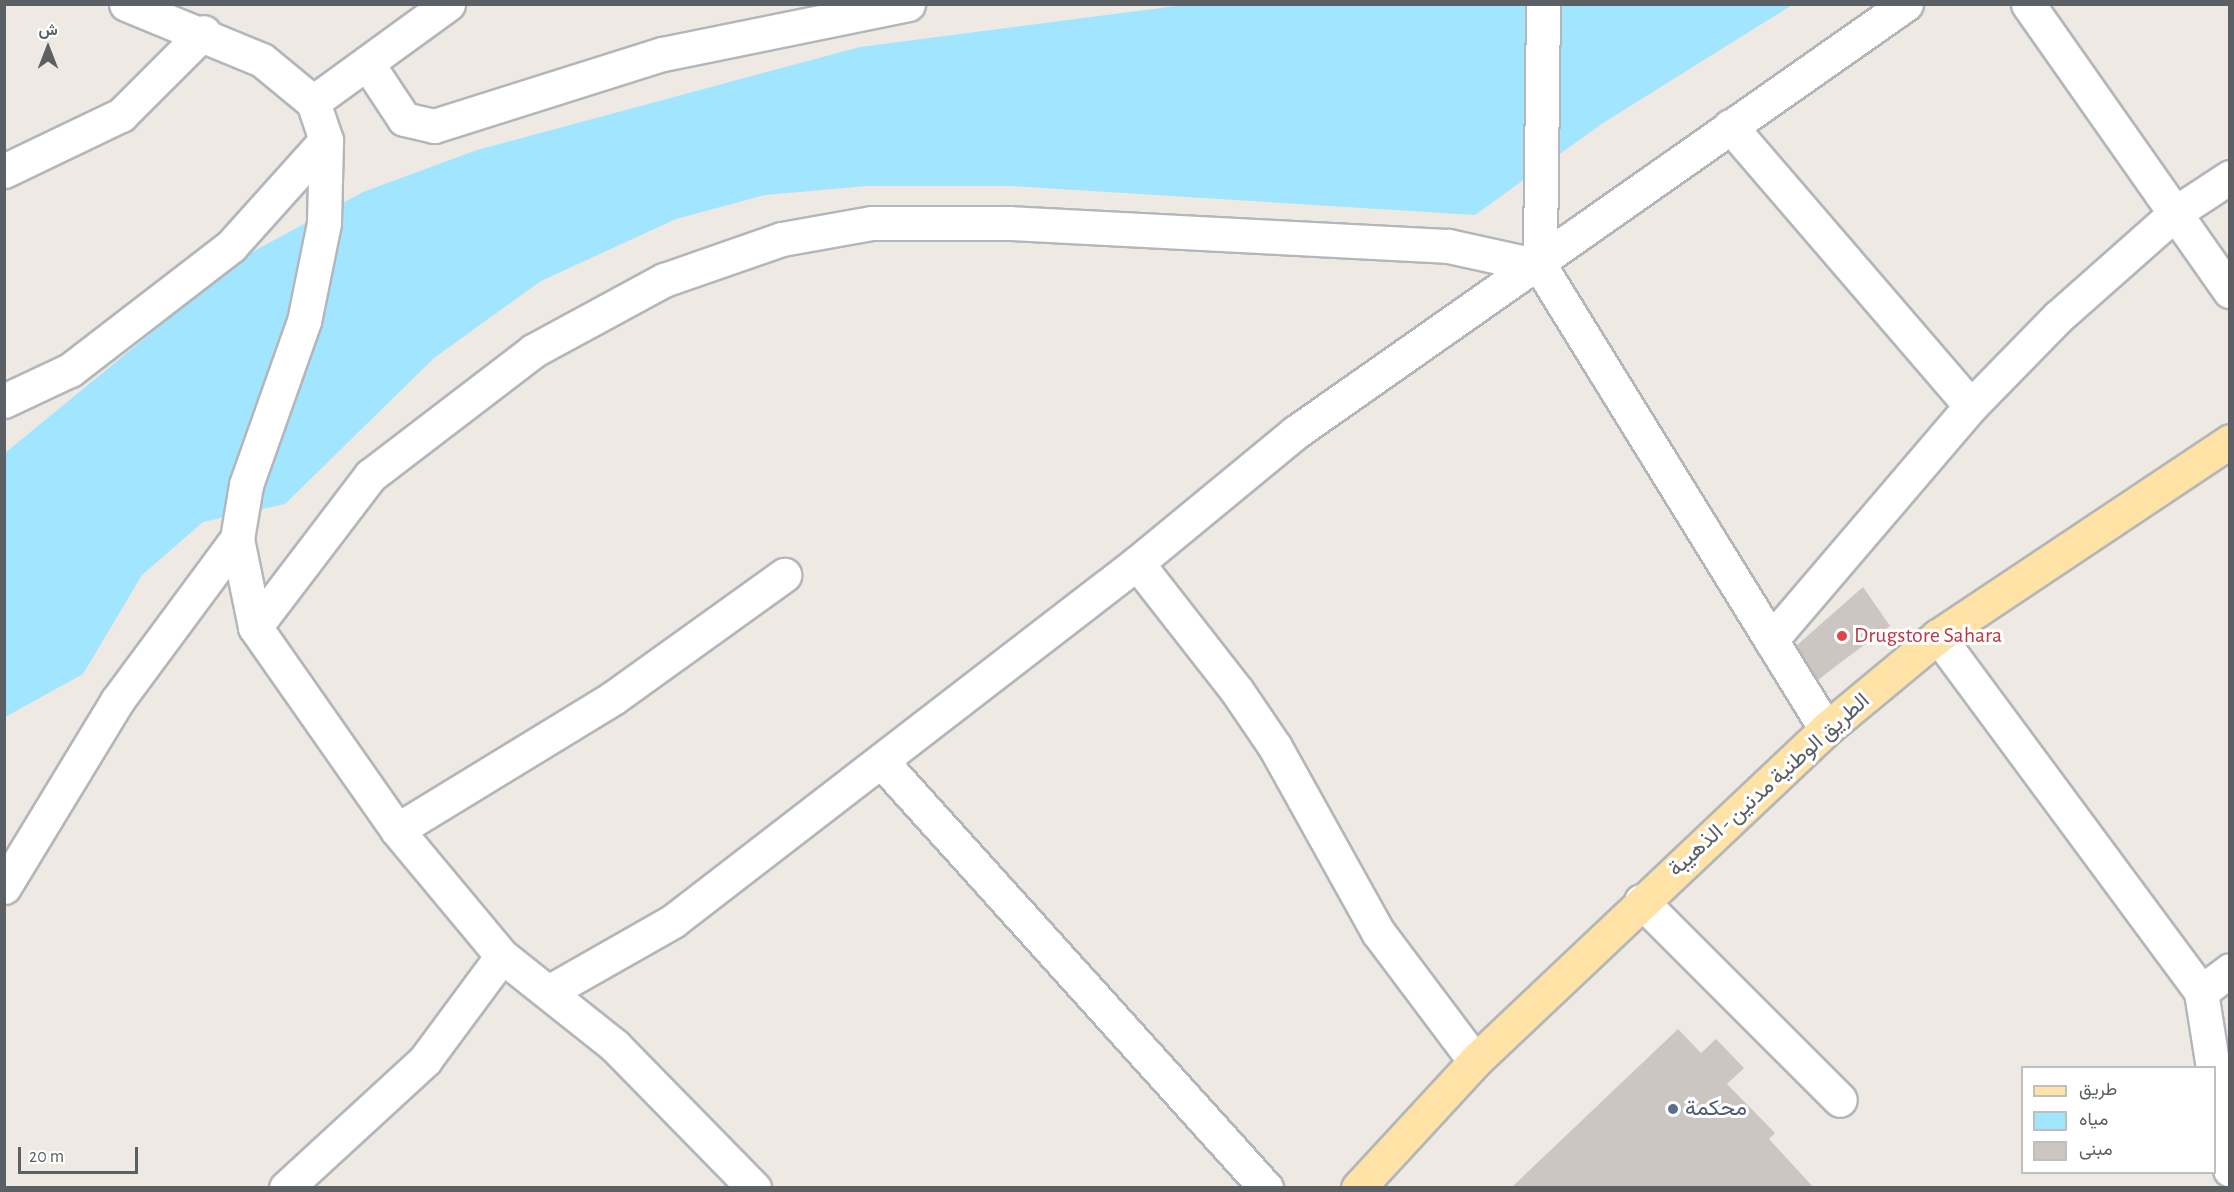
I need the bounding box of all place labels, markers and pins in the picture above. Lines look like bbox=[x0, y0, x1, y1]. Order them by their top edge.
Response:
place label: Drugstore Sahara bbox=[1854, 623, 2002, 649]
marker: Drugstore Sahara bbox=[1835, 629, 1849, 643]
place label: محكمة bbox=[1685, 1096, 1747, 1122]
marker: محكمة bbox=[1666, 1102, 1680, 1116]

